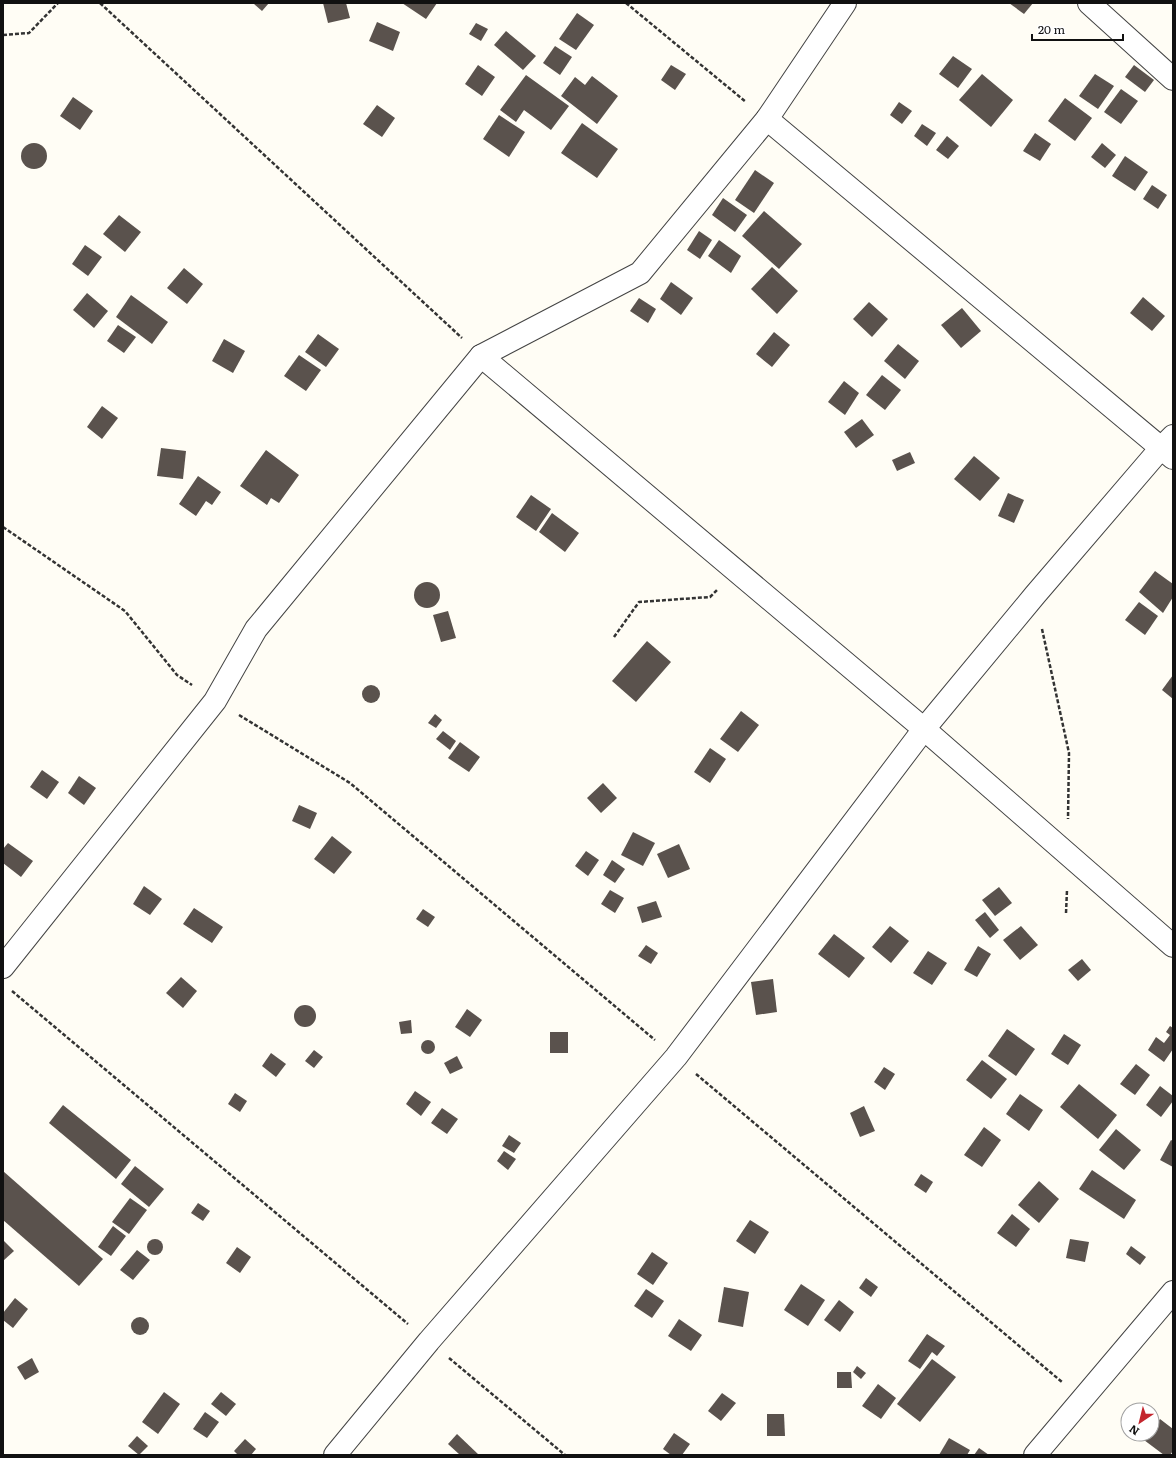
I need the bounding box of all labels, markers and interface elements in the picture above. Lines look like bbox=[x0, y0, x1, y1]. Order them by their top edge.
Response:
scale bar bbox=[1032, 16, 1123, 42]
text: 20 m bbox=[1038, 20, 1065, 38]
north arrow bbox=[1120, 1402, 1160, 1442]
text: N bbox=[1125, 1422, 1142, 1440]

